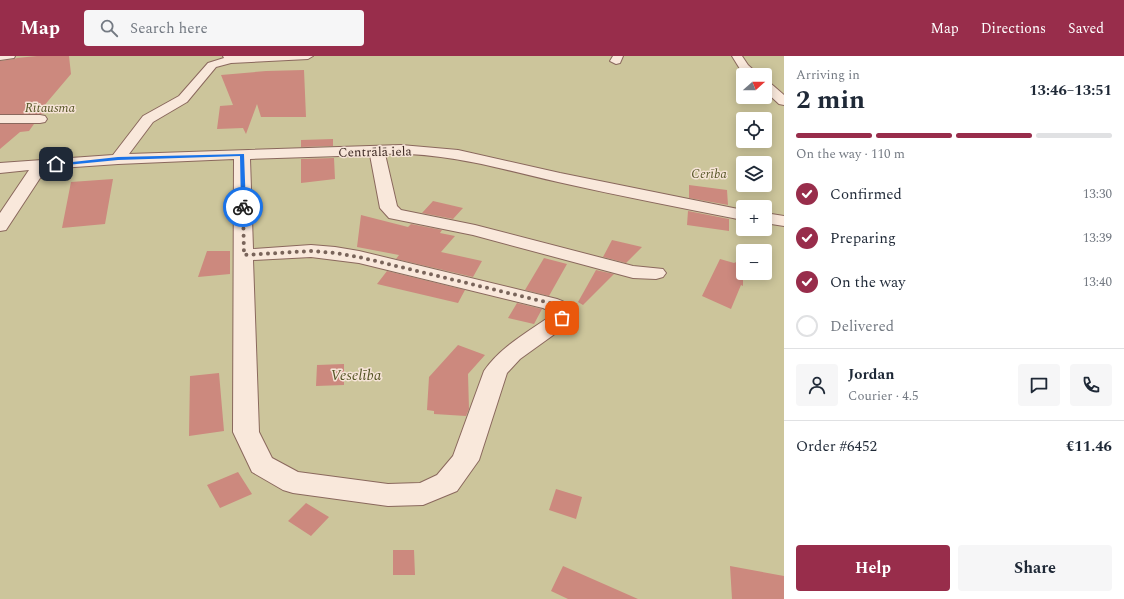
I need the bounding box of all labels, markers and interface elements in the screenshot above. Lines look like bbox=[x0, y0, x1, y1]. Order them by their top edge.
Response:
search box bbox=[84, 10, 364, 46]
text: Map bbox=[20, 14, 60, 43]
icon: search bbox=[98, 17, 120, 39]
text: Search here bbox=[130, 17, 208, 40]
text: Map bbox=[931, 18, 959, 39]
text: Directions bbox=[981, 18, 1046, 39]
text: Saved bbox=[1068, 18, 1104, 39]
text: Arriving in bbox=[796, 65, 860, 85]
north arrow bbox=[736, 68, 772, 104]
map controls bbox=[736, 68, 772, 280]
text: 13:46–13:51 bbox=[1029, 79, 1112, 102]
text: 2 min bbox=[796, 80, 865, 120]
park label: Rītausma bbox=[25, 98, 76, 118]
button: locate bbox=[736, 112, 772, 148]
street label: Centrālā iela bbox=[338, 141, 413, 163]
text: On the way · 110 m bbox=[796, 144, 905, 164]
pin bbox=[39, 147, 73, 181]
icon: home bbox=[45, 153, 67, 175]
button: layers bbox=[736, 156, 772, 192]
park label: Cerība bbox=[691, 164, 727, 184]
icon: check bbox=[796, 183, 818, 205]
text: Confirmed bbox=[830, 183, 902, 206]
text: 13:30 bbox=[1083, 184, 1112, 204]
courier bbox=[223, 187, 263, 227]
icon: bike bbox=[232, 196, 254, 218]
button: + bbox=[736, 200, 772, 236]
icon: check bbox=[796, 227, 818, 249]
text: Preparing bbox=[830, 227, 896, 250]
text: 13:39 bbox=[1083, 228, 1112, 248]
button: − bbox=[736, 244, 772, 280]
icon: check bbox=[796, 271, 818, 293]
text: On the way bbox=[830, 271, 905, 294]
text: 13:40 bbox=[1083, 272, 1112, 292]
pin bbox=[545, 301, 579, 335]
icon: bag bbox=[551, 307, 573, 329]
text: Delivered bbox=[830, 315, 894, 338]
text: Jordan bbox=[848, 363, 895, 386]
park label: Veselība bbox=[331, 364, 382, 387]
button: person bbox=[796, 364, 838, 406]
button: chat bbox=[1018, 364, 1060, 406]
button: phone bbox=[1070, 364, 1112, 406]
text: Courier · 4.5 bbox=[848, 386, 918, 406]
text: Order #6452 bbox=[796, 435, 877, 458]
text: €11.46 bbox=[1066, 435, 1112, 458]
button: Help bbox=[796, 545, 950, 591]
button: Share bbox=[958, 545, 1112, 591]

